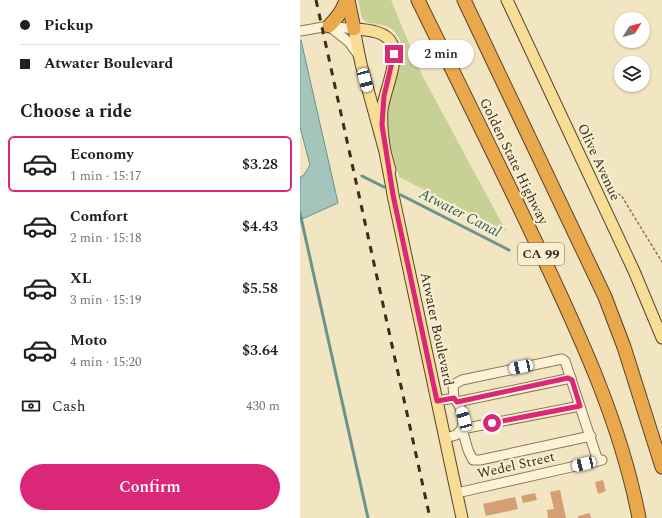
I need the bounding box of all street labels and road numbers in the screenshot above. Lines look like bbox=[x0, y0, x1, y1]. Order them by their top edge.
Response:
street label: Golden State Highway bbox=[474, 94, 554, 229]
street label: Olive Avenue bbox=[572, 120, 626, 204]
road number: CA 99 bbox=[518, 243, 564, 265]
street label: Atwater Boulevard bbox=[415, 270, 459, 388]
street label: Wedel Street bbox=[475, 446, 557, 484]

